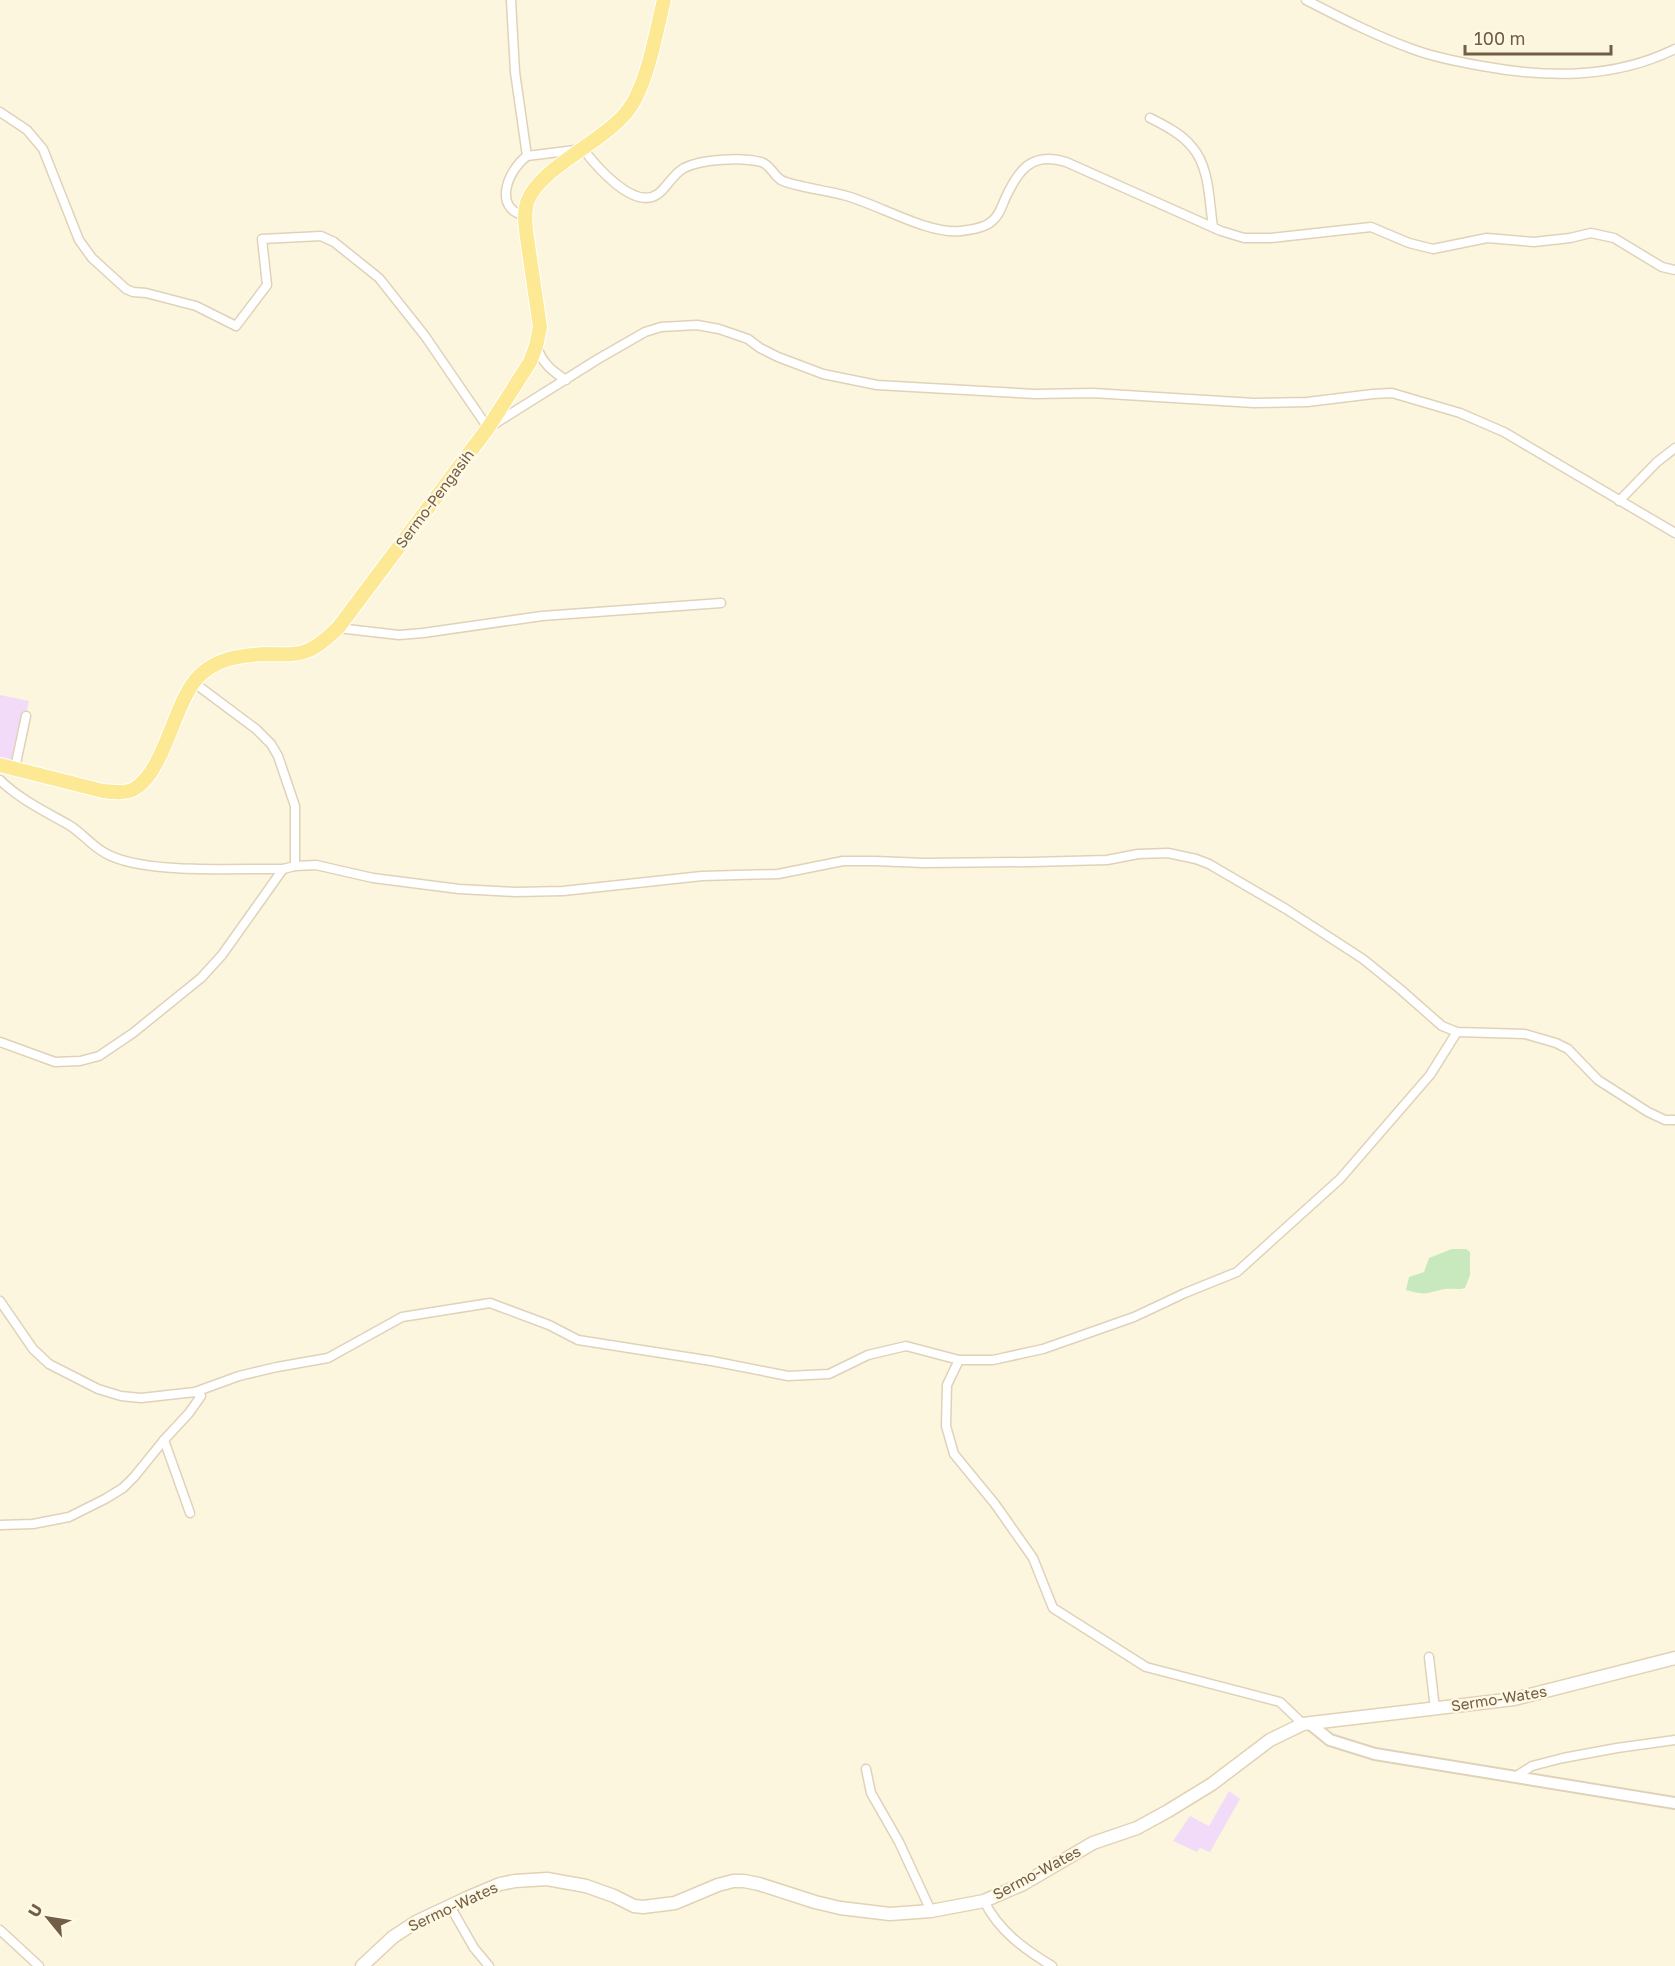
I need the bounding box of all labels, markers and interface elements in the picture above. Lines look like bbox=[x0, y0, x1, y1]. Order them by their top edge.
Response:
scale bar bbox=[1465, 18, 1610, 56]
text: 100 m bbox=[1474, 27, 1525, 49]
street label: Sermo-Pengasih bbox=[391, 446, 477, 551]
street label: Sermo-Wates bbox=[1450, 1682, 1548, 1714]
street label: Sermo-Wates bbox=[990, 1841, 1084, 1903]
street label: Sermo-Wates bbox=[405, 1877, 500, 1935]
north arrow bbox=[18, 1888, 78, 1948]
text: U bbox=[23, 1900, 47, 1921]

